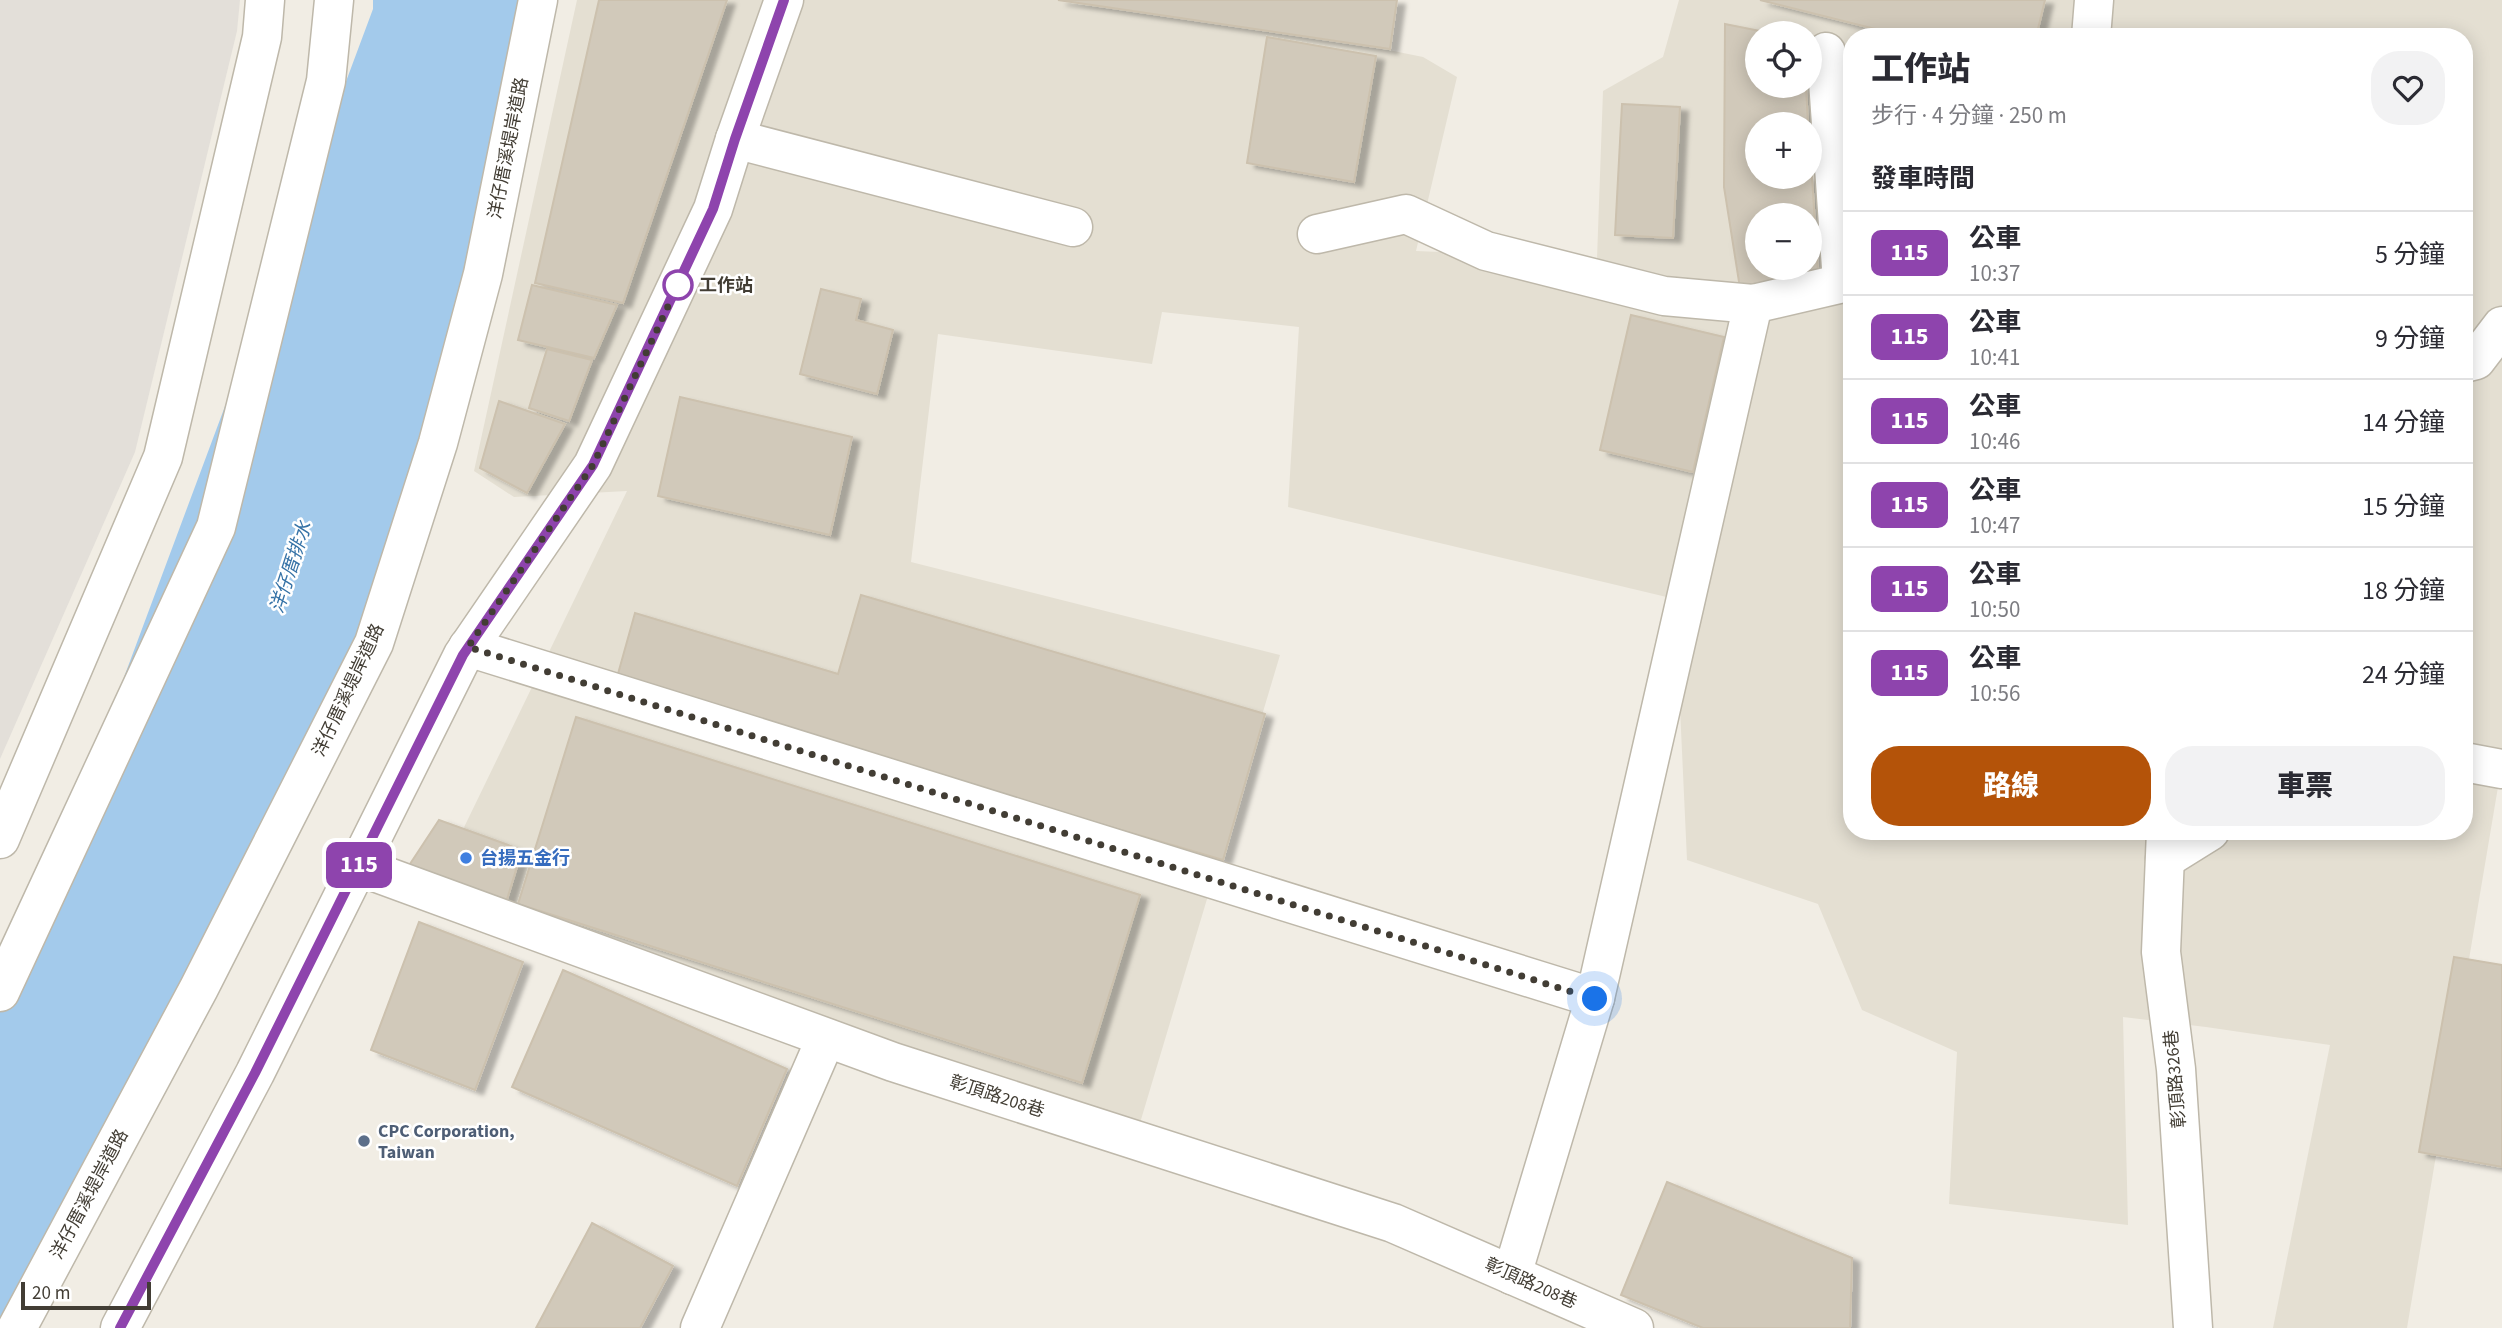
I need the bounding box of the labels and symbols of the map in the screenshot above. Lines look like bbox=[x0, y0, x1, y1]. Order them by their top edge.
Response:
street label: 洋仔厝溪堤岸道路 bbox=[482, 75, 534, 221]
marker: 工作站 bbox=[663, 270, 693, 300]
place label: 工作站 bbox=[699, 273, 753, 298]
water label: 洋仔厝排水 bbox=[264, 517, 319, 617]
street label: 洋仔厝溪堤岸道路 bbox=[307, 620, 390, 761]
line badge: 115 bbox=[319, 842, 399, 888]
place label: 台揚五金行 bbox=[480, 846, 570, 871]
marker: 台揚五金行 bbox=[458, 850, 474, 866]
your location bbox=[1577, 981, 1612, 1016]
street label: 彰頂路326巷 bbox=[2159, 1029, 2192, 1129]
street label: 彰頂路208巷 bbox=[946, 1069, 1048, 1124]
place label: CPC Corporation, Taiwan bbox=[378, 1119, 515, 1165]
street label: 洋仔厝溪堤岸道路 bbox=[45, 1125, 134, 1264]
marker: CPC Corporation, Taiwan bbox=[356, 1133, 372, 1149]
street label: 彰頂路208巷 bbox=[1481, 1252, 1581, 1315]
scale bar bbox=[21, 1279, 150, 1311]

